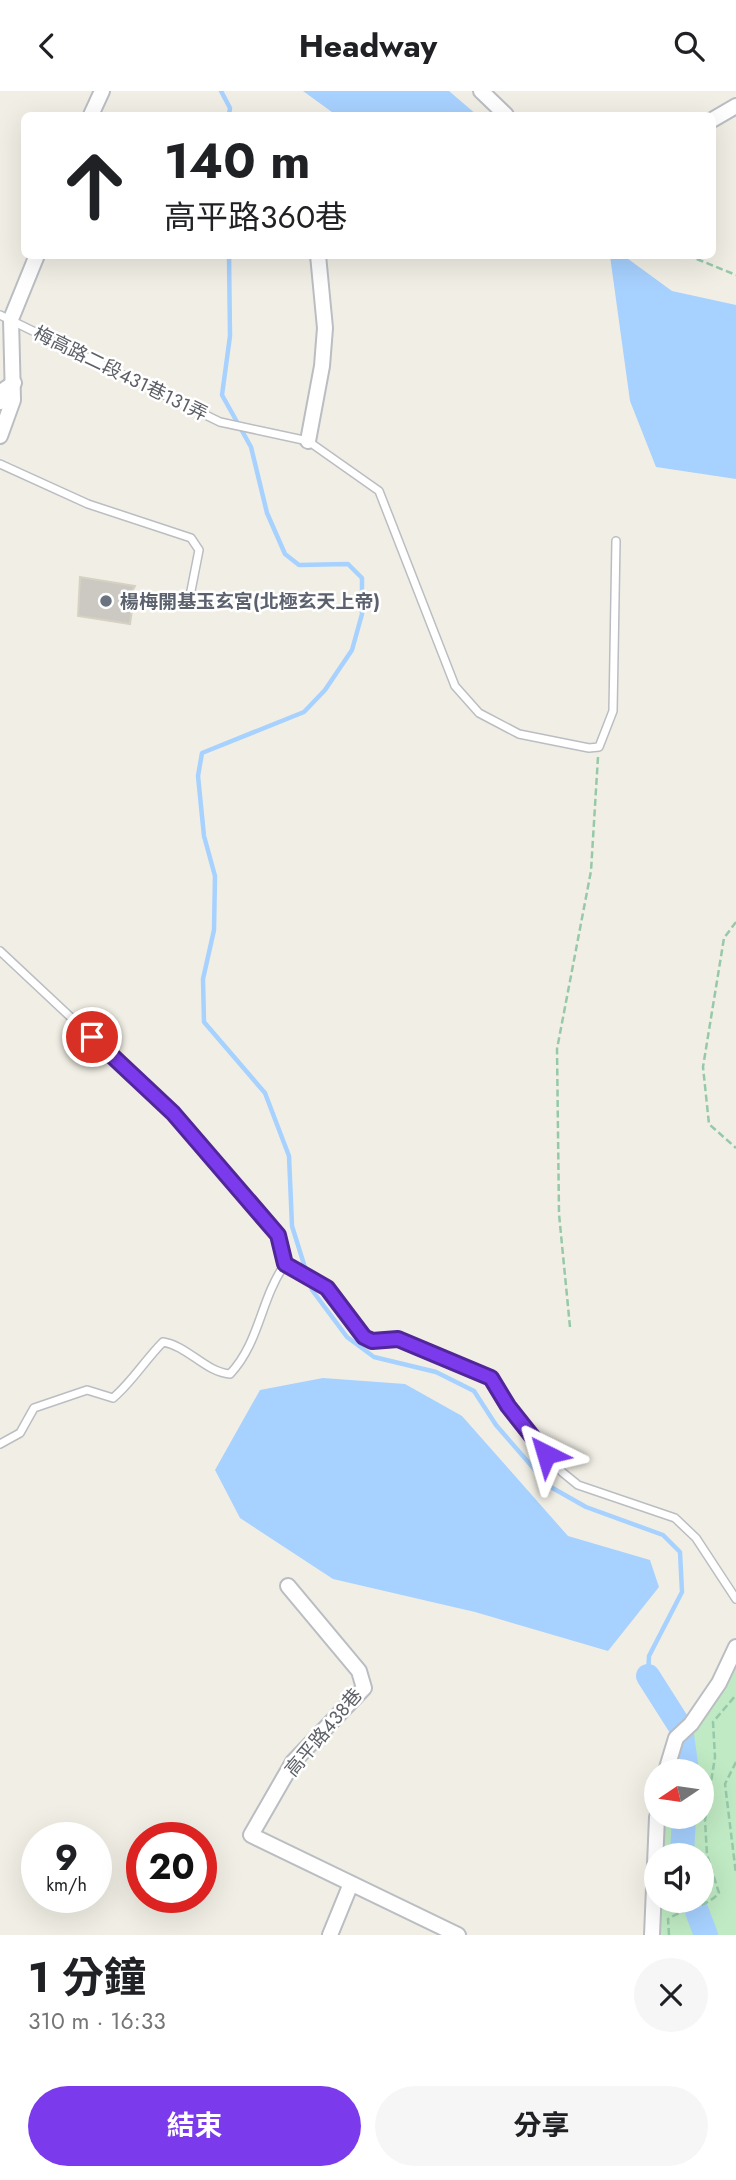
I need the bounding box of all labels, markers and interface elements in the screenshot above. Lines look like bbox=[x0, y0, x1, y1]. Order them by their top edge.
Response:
text: Headway bbox=[299, 23, 437, 69]
icon: back bbox=[28, 27, 66, 65]
icon: search bbox=[670, 27, 708, 65]
text: 140 m bbox=[164, 126, 310, 196]
icon: ahead bbox=[49, 140, 140, 231]
text: 高平路360巷 bbox=[164, 194, 347, 240]
street label: 梅高路二段431巷131弄 bbox=[29, 320, 212, 427]
place label: 楊梅開基玉玄宮(北極玄天上帝) bbox=[120, 588, 380, 615]
marker: 楊梅開基玉玄宮(北極玄天上帝) bbox=[98, 593, 114, 609]
pin bbox=[62, 1007, 122, 1067]
icon: arrive bbox=[73, 1018, 111, 1056]
position arrow bbox=[509, 1417, 583, 1491]
street label: 高平路438巷 bbox=[278, 1682, 368, 1782]
north arrow bbox=[644, 1759, 714, 1829]
map controls bbox=[644, 1759, 714, 1913]
speed limit sign: 20 bbox=[126, 1822, 217, 1913]
text: 9 bbox=[55, 1833, 78, 1883]
button: sound bbox=[644, 1843, 714, 1913]
text: km/h bbox=[46, 1872, 87, 1898]
text: 1 分鐘 bbox=[28, 1947, 146, 2008]
button: close bbox=[634, 1958, 708, 2032]
text: 310 m · 16:33 bbox=[28, 2004, 166, 2038]
button: 結束 bbox=[28, 2086, 361, 2166]
button: 分享 bbox=[375, 2086, 708, 2166]

